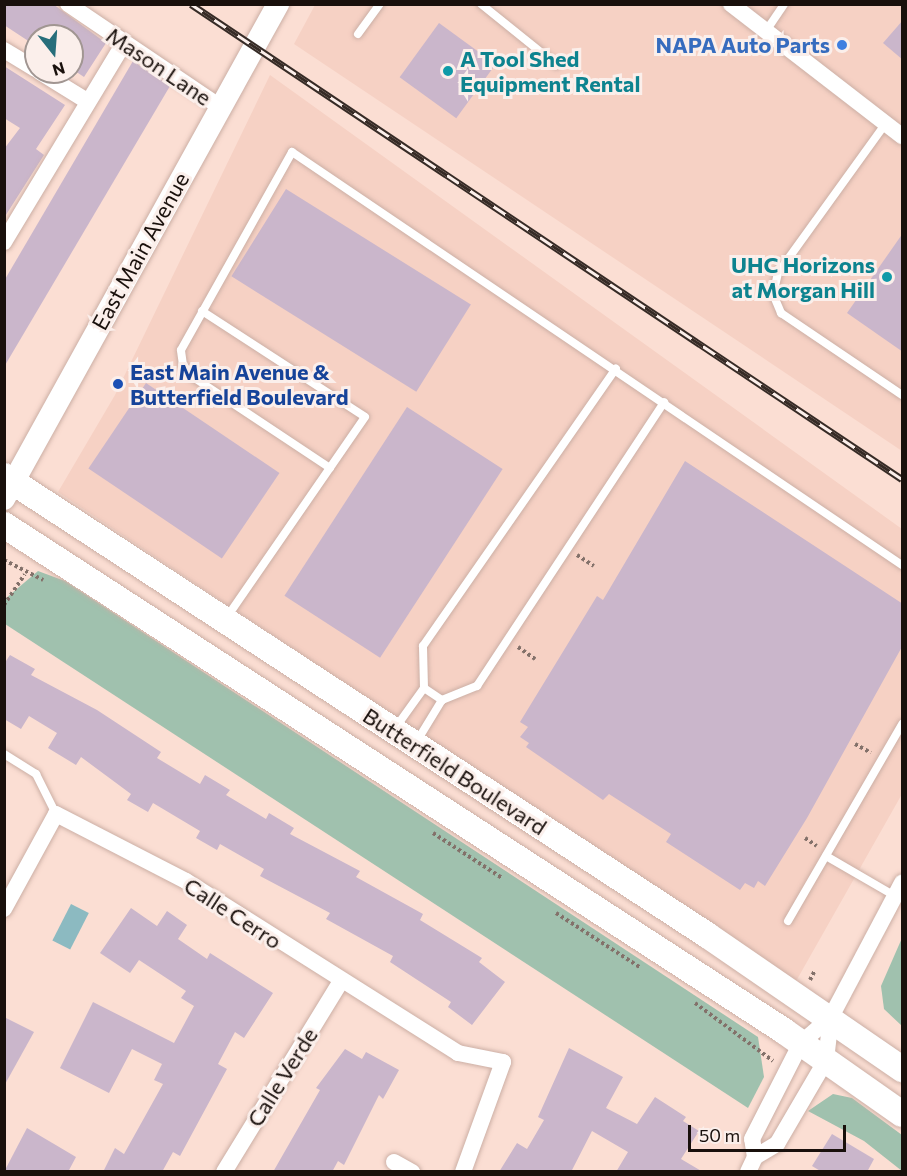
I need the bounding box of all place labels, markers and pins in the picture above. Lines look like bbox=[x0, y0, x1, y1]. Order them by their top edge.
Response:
place label: NAPA Auto Parts bbox=[655, 32, 830, 58]
marker: NAPA Auto Parts bbox=[835, 38, 849, 52]
place label: A Tool Shed Equipment Rental bbox=[460, 45, 640, 96]
marker: A Tool Shed Equipment Rental bbox=[441, 64, 455, 78]
place label: UHC Horizons at Morgan Hill bbox=[731, 251, 875, 302]
marker: UHC Horizons at Morgan Hill bbox=[880, 270, 894, 284]
place label: East Main Avenue & Butterfield Boulevard bbox=[130, 358, 349, 410]
marker: East Main Avenue & Butterfield Boulevard bbox=[111, 377, 125, 391]

